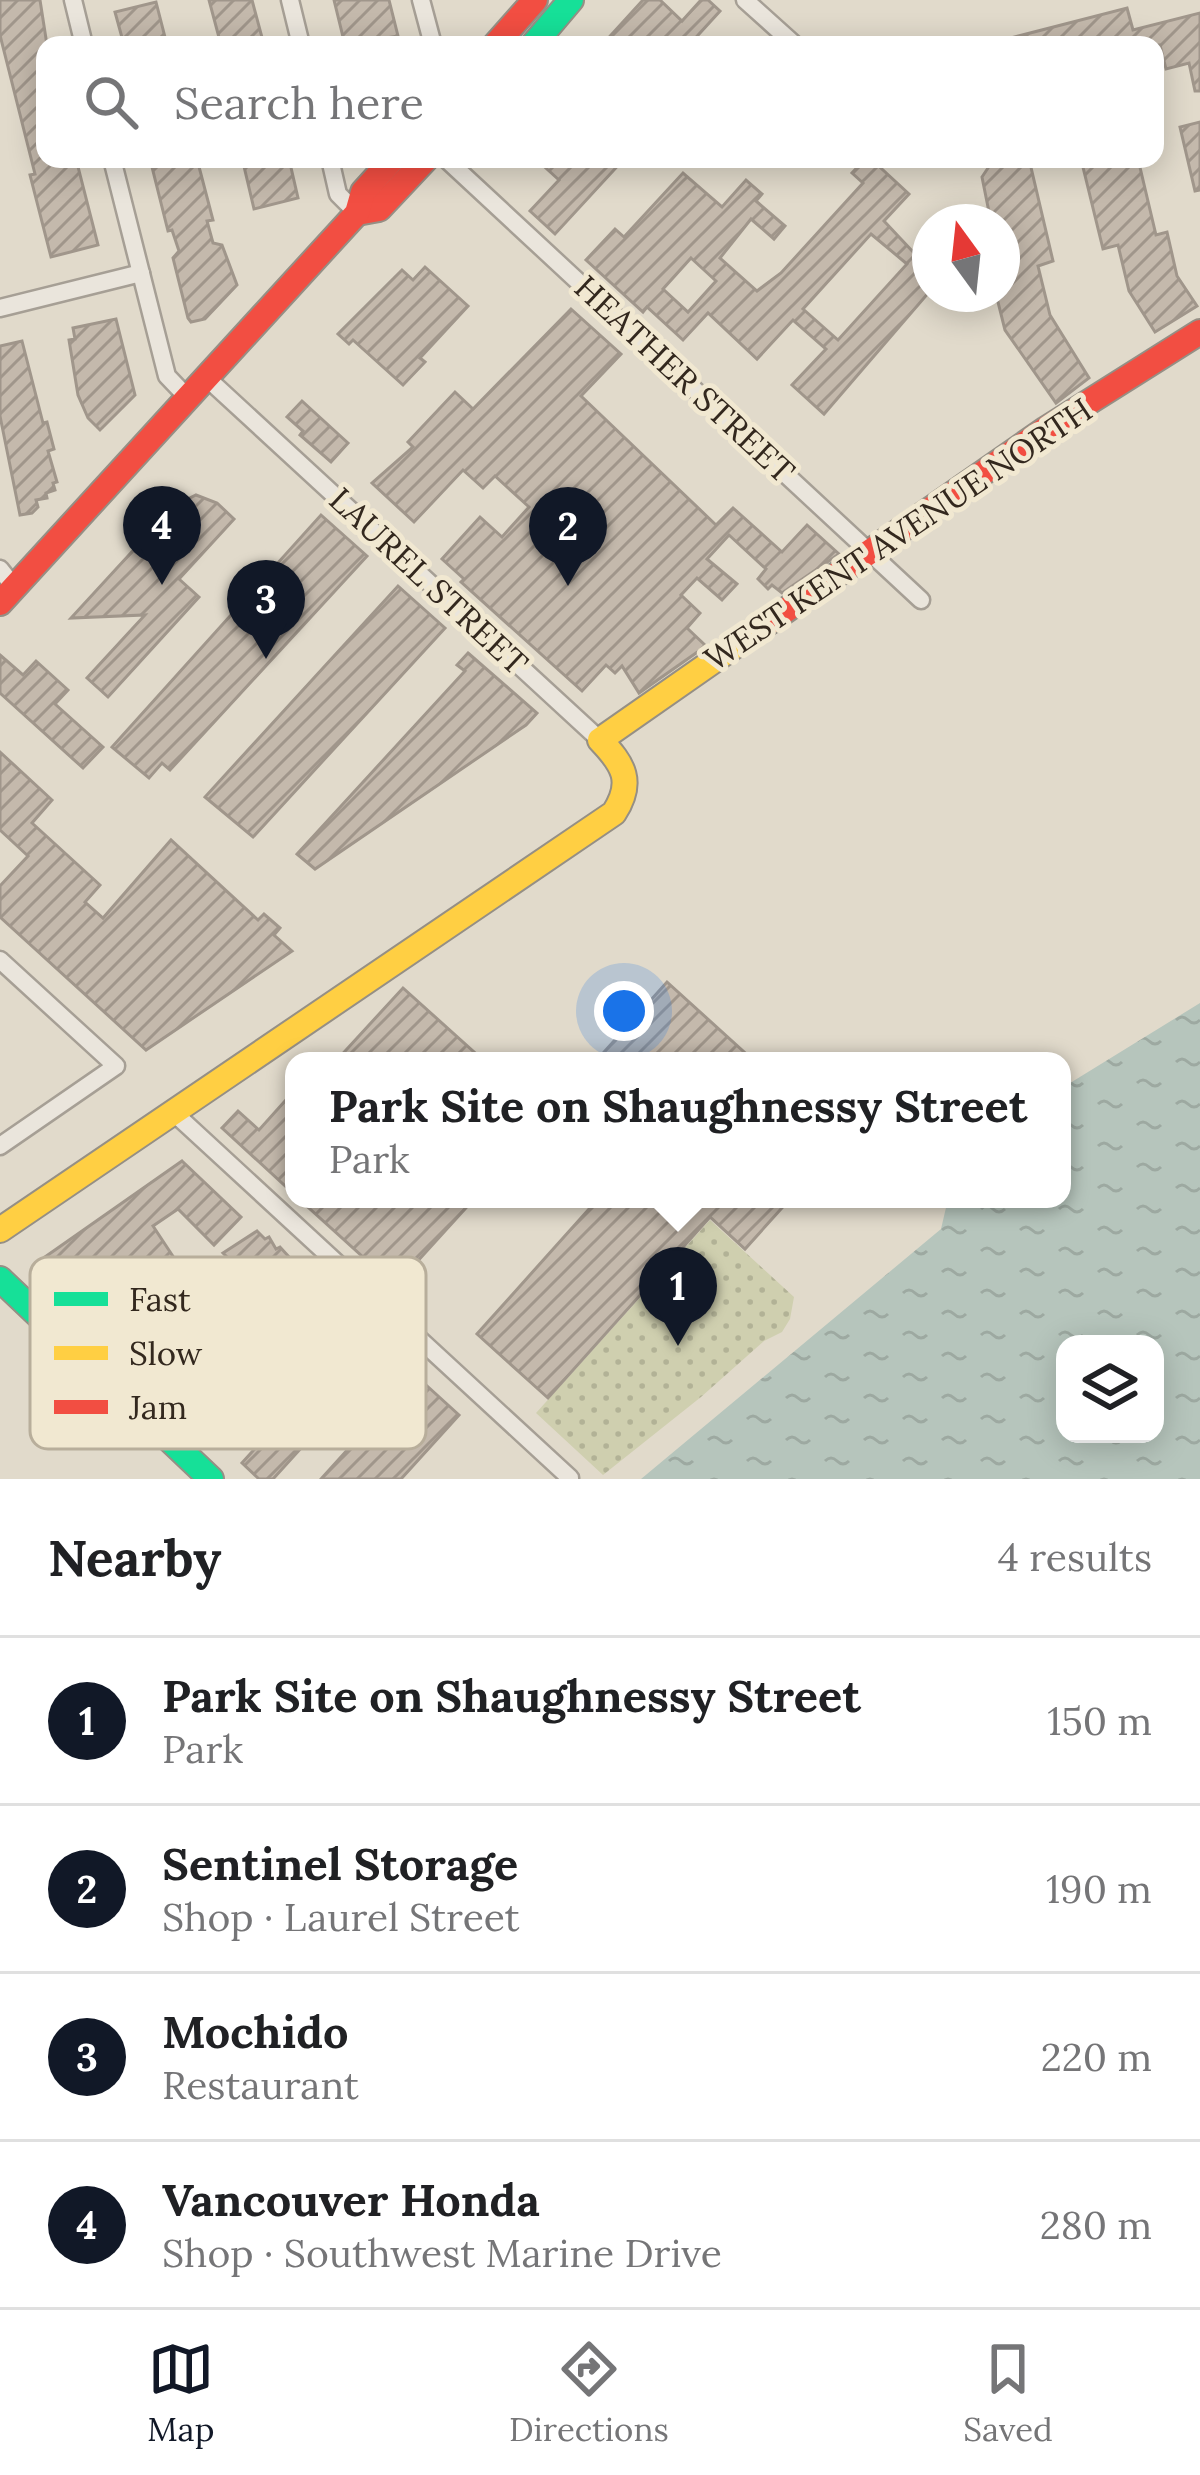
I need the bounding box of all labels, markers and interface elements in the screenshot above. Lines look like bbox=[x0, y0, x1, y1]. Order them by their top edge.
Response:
search box bbox=[36, 36, 1164, 168]
icon: search bbox=[78, 69, 144, 135]
text: Search here bbox=[174, 74, 424, 131]
north arrow bbox=[912, 204, 1020, 312]
street label: HEATHER STREET bbox=[566, 266, 804, 492]
street label: WEST KENT AVENUE NORTH bbox=[696, 388, 1100, 680]
street label: LAUREL STREET bbox=[321, 478, 537, 684]
pin: 4 bbox=[123, 486, 201, 585]
pin: 2 bbox=[529, 487, 607, 586]
pin: 3 bbox=[227, 560, 305, 659]
your location bbox=[594, 981, 654, 1041]
popup bbox=[285, 1052, 1071, 1208]
text: Park Site on Shaughnessy Street bbox=[329, 1077, 1027, 1134]
text: Park bbox=[329, 1134, 410, 1184]
pin: 1 bbox=[639, 1247, 717, 1346]
legend bbox=[30, 1257, 426, 1449]
text: Fast bbox=[129, 1278, 191, 1320]
text: Slow bbox=[129, 1332, 203, 1374]
map controls bbox=[1056, 1335, 1164, 1443]
button: layers bbox=[1056, 1335, 1164, 1443]
text: Jam bbox=[128, 1386, 187, 1428]
text: Nearby bbox=[48, 1525, 221, 1590]
text: 4 results bbox=[998, 1532, 1152, 1582]
text: Park Site on Shaughnessy Street bbox=[162, 1667, 861, 1724]
text: 1 bbox=[79, 1696, 95, 1746]
text: 150 m bbox=[1047, 1696, 1152, 1746]
text: Park bbox=[162, 1724, 243, 1774]
text: Sentinel Storage bbox=[162, 1835, 518, 1892]
text: 2 bbox=[77, 1864, 97, 1914]
text: 190 m bbox=[1046, 1864, 1152, 1914]
text: Shop · Laurel Street bbox=[162, 1892, 520, 1942]
text: Mochido bbox=[162, 2003, 348, 2060]
text: 3 bbox=[76, 2032, 98, 2082]
text: 220 m bbox=[1041, 2032, 1152, 2082]
text: Restaurant bbox=[162, 2060, 359, 2110]
text: Vancouver Honda bbox=[162, 2171, 540, 2228]
text: 4 bbox=[76, 2200, 98, 2250]
text: 280 m bbox=[1040, 2200, 1152, 2250]
text: Shop · Southwest Marine Drive bbox=[162, 2228, 722, 2278]
tab: Map bbox=[147, 2336, 214, 2450]
tab: Directions bbox=[509, 2336, 669, 2450]
tab: Saved bbox=[963, 2336, 1053, 2450]

